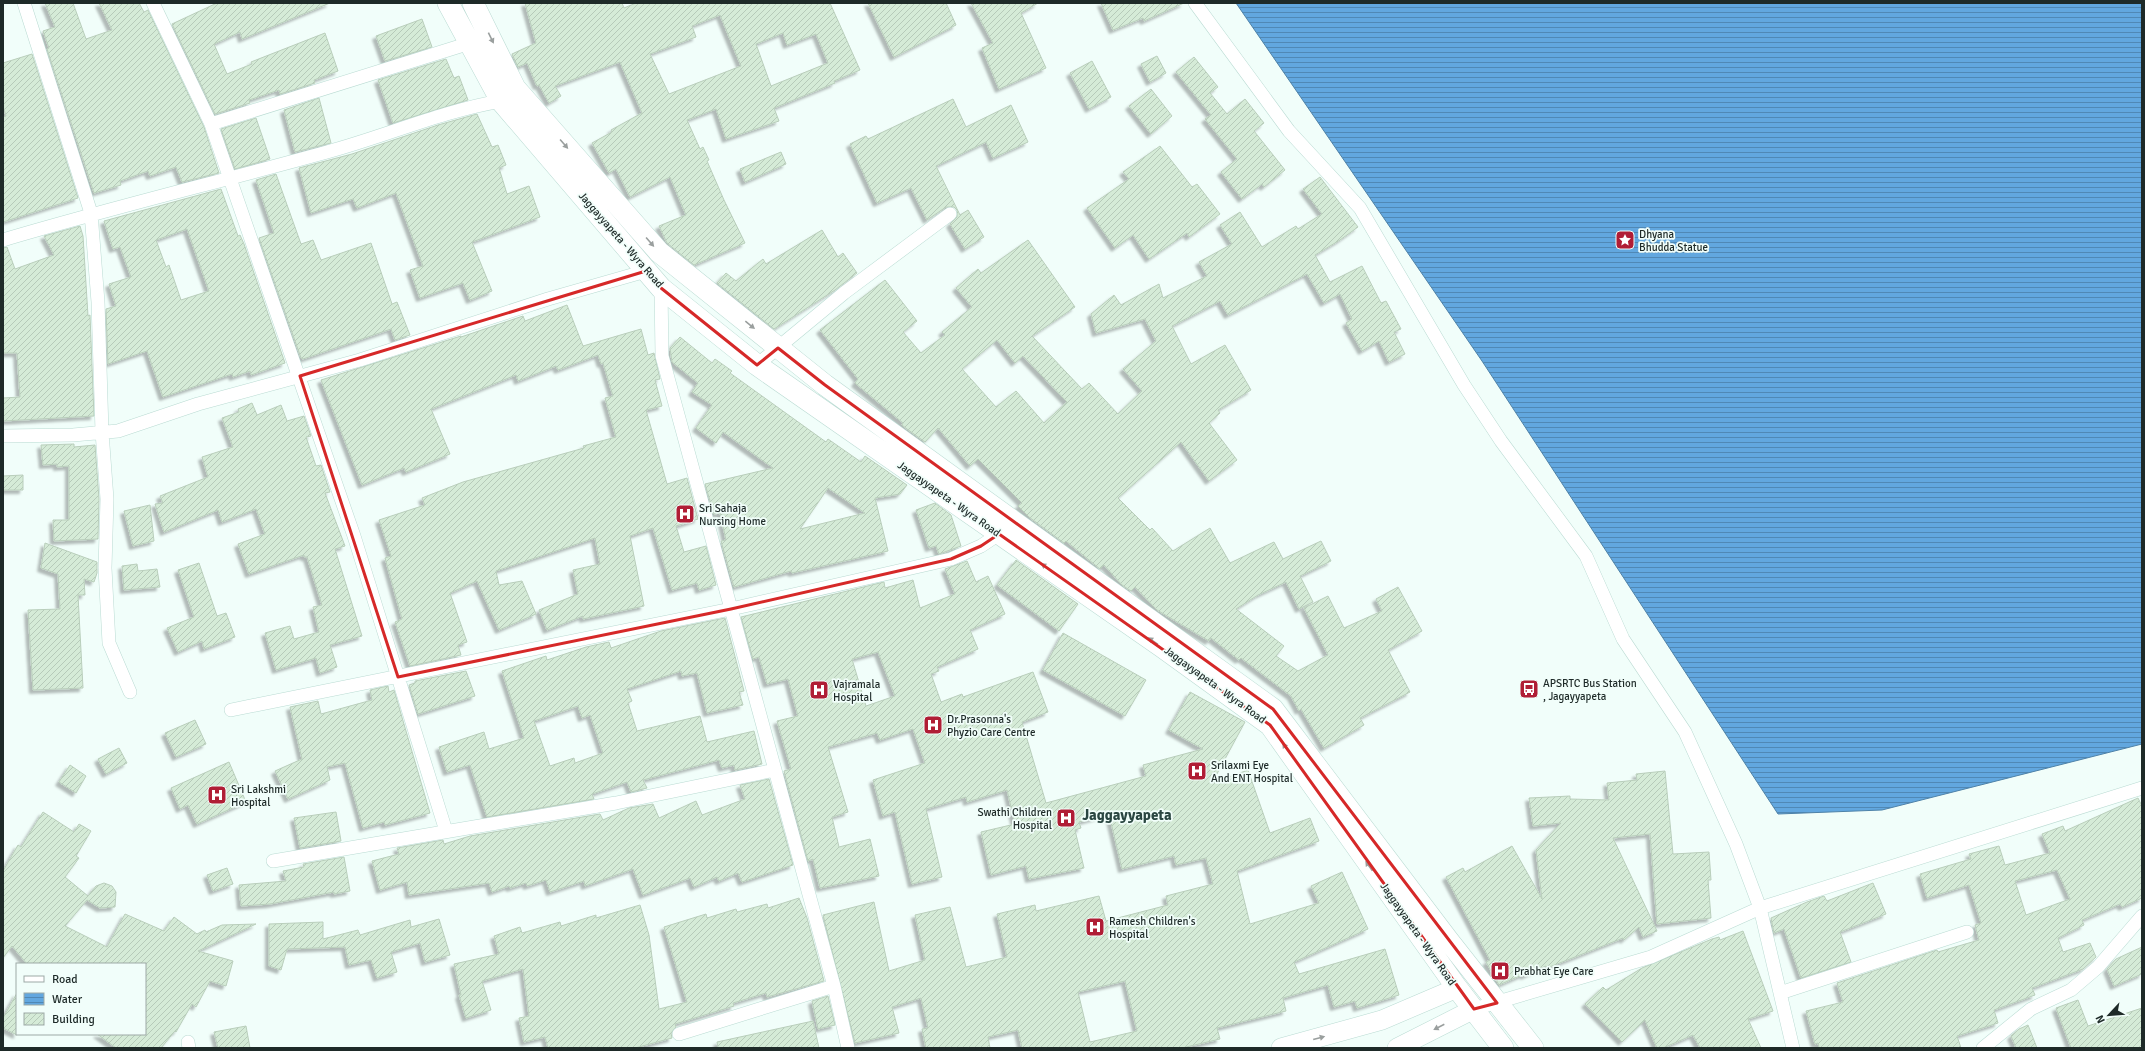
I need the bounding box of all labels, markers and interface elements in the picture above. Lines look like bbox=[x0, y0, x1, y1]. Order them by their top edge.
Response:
one-way arrow bbox=[488, 32, 494, 44]
one-way arrow bbox=[560, 138, 569, 149]
street label: Jaggayyapeta - Wyra Road bbox=[576, 190, 666, 291]
place label: Dhyana Bhudda Statue bbox=[1639, 228, 1708, 254]
place icon: Dhyana Bhudda Statue bbox=[1614, 229, 1636, 251]
one-way arrow bbox=[645, 237, 654, 247]
one-way arrow bbox=[744, 320, 755, 329]
street label: Jaggayyapeta - Wyra Road bbox=[895, 459, 1003, 540]
place label: Sri Sahaja Nursing Home bbox=[699, 502, 766, 528]
hospital icon: Sri Sahaja Nursing Home bbox=[674, 503, 696, 525]
one-way arrow bbox=[1041, 563, 1051, 571]
one-way arrow bbox=[1148, 637, 1158, 645]
street label: Jaggayyapeta - Wyra Road bbox=[1162, 644, 1268, 726]
place label: APSRTC Bus Station , Jagayyapeta bbox=[1543, 677, 1637, 703]
place label: Vajramala Hospital bbox=[833, 678, 881, 704]
bus stop icon: APSRTC Bus Station , Jagayyapeta bbox=[1518, 678, 1540, 700]
hospital icon: Vajramala Hospital bbox=[808, 679, 830, 701]
place label: Dr.Prasonna's Phyzio Care Centre bbox=[947, 713, 1035, 739]
hospital icon: Dr.Prasonna's Phyzio Care Centre bbox=[922, 714, 944, 736]
one-way arrow bbox=[1282, 743, 1290, 753]
place label: Srilaxmi Eye And ENT Hospital bbox=[1211, 759, 1293, 785]
hospital icon: Srilaxmi Eye And ENT Hospital bbox=[1186, 760, 1208, 782]
place label: Sri Lakshmi Hospital bbox=[231, 783, 286, 809]
hospital icon: Sri Lakshmi Hospital bbox=[206, 784, 228, 806]
place label: Swathi Children Hospital bbox=[978, 806, 1052, 832]
district label: Jaggayyapeta bbox=[1082, 806, 1172, 824]
hospital icon: Swathi Children Hospital bbox=[1055, 807, 1077, 829]
one-way arrow bbox=[1365, 860, 1373, 871]
street label: Jaggayyapeta - Wyra Road bbox=[1378, 880, 1459, 988]
place label: Ramesh Children's Hospital bbox=[1109, 915, 1196, 941]
hospital icon: Ramesh Children's Hospital bbox=[1084, 916, 1106, 938]
hospital icon: Prabhat Eye Care bbox=[1489, 960, 1511, 982]
legend bbox=[16, 963, 146, 1035]
place label: Prabhat Eye Care bbox=[1514, 965, 1594, 978]
text: Road bbox=[52, 972, 78, 987]
text: Water bbox=[52, 992, 83, 1007]
north arrow bbox=[2089, 995, 2129, 1035]
text: Building bbox=[52, 1012, 95, 1027]
text: N bbox=[2093, 1013, 2108, 1025]
one-way arrow bbox=[1433, 1024, 1444, 1030]
one-way arrow bbox=[1313, 1035, 1325, 1041]

